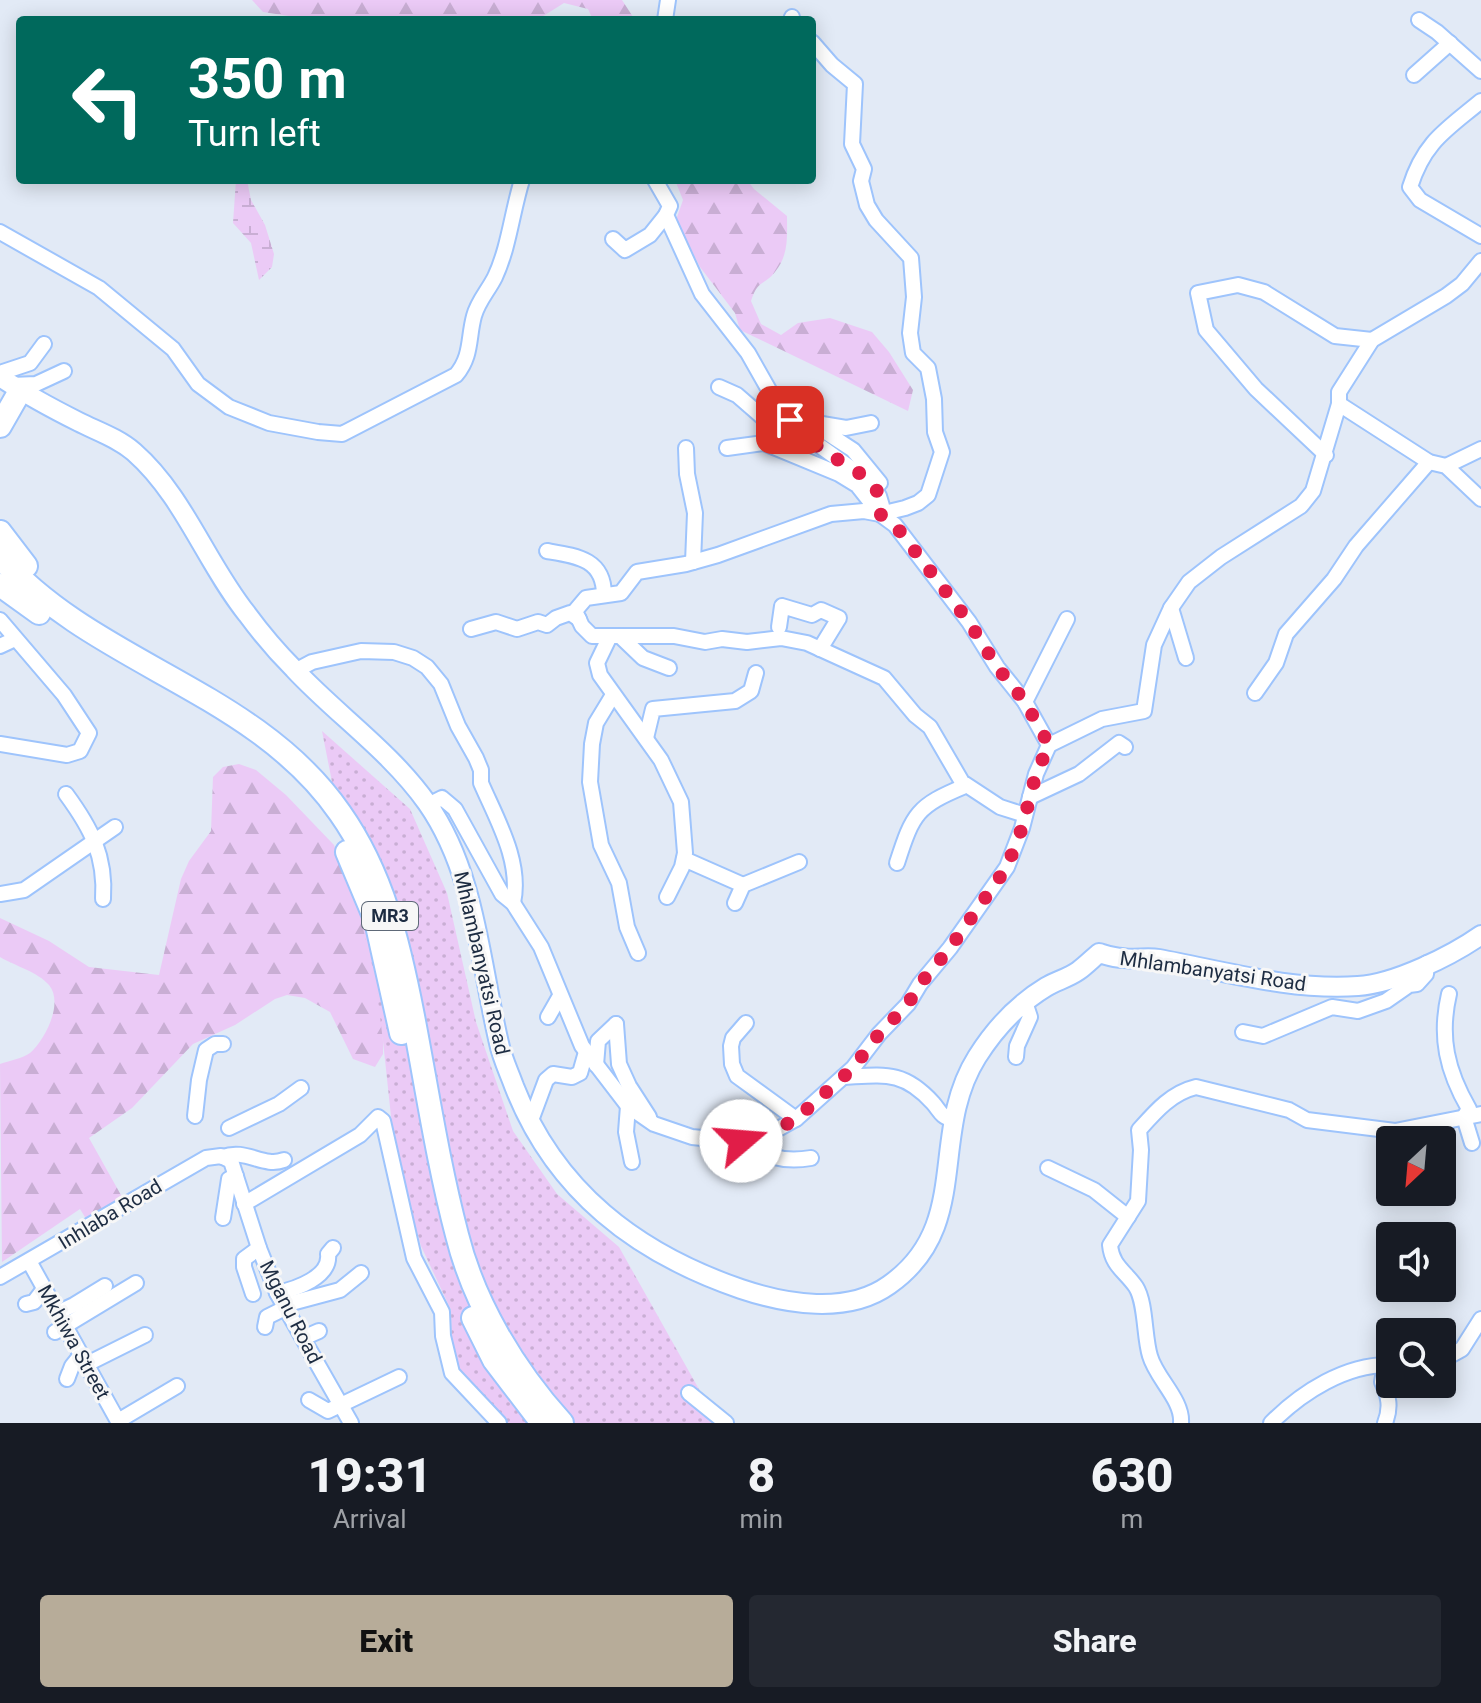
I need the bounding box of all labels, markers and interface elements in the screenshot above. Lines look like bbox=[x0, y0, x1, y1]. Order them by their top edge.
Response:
text: 350 m bbox=[188, 46, 347, 112]
icon: left bbox=[56, 48, 160, 152]
text: Turn left bbox=[188, 113, 321, 155]
pin bbox=[756, 386, 824, 454]
icon: arrive bbox=[768, 398, 812, 442]
street label: Mhlambanyatsi Road bbox=[449, 869, 515, 1057]
road number: MR3 bbox=[362, 902, 418, 930]
street label: Mhlambanyatsi Road bbox=[1118, 946, 1308, 996]
position arrow bbox=[699, 1099, 783, 1183]
north arrow bbox=[1376, 1126, 1456, 1206]
map controls bbox=[1376, 1126, 1456, 1398]
street label: Inhlaba Road bbox=[54, 1174, 166, 1254]
button: sound bbox=[1376, 1222, 1456, 1302]
street label: Mganu Road bbox=[255, 1256, 327, 1368]
street label: Mkhiwa Street bbox=[33, 1281, 115, 1403]
button: search bbox=[1376, 1318, 1456, 1398]
text: 19:31 bbox=[307, 1447, 432, 1504]
text: 8 bbox=[747, 1447, 775, 1504]
text: 630 bbox=[1090, 1447, 1174, 1504]
text: Arrival bbox=[333, 1504, 407, 1534]
text: min bbox=[740, 1504, 783, 1534]
text: m bbox=[1121, 1504, 1143, 1534]
button: Exit bbox=[40, 1595, 733, 1687]
button: Share bbox=[749, 1595, 1441, 1687]

